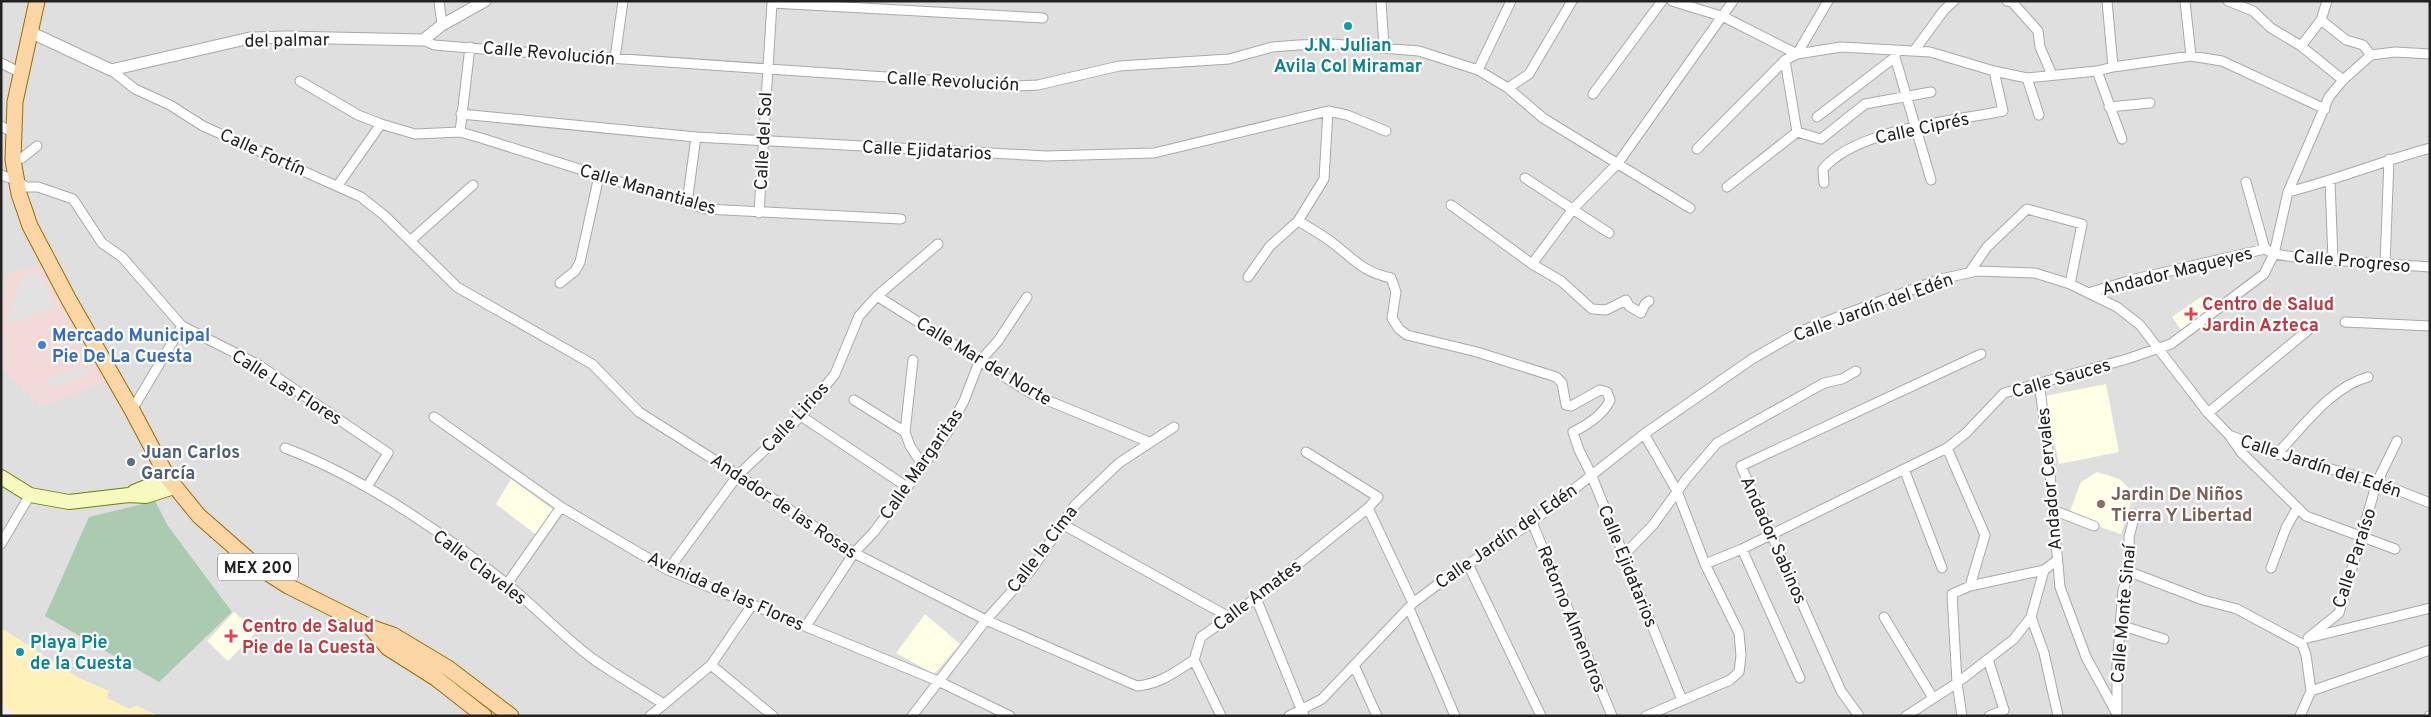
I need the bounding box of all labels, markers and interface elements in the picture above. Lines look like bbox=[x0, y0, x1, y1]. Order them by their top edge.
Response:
marker: J.N. Julian Avila Col Miramar bbox=[1342, 20, 1354, 32]
street label: del palmar bbox=[244, 29, 330, 54]
place label: J.N. Julian Avila Col Miramar bbox=[1274, 35, 1423, 79]
street label: Calle Revolución bbox=[482, 37, 616, 72]
street label: Calle Revolución bbox=[886, 68, 1020, 97]
street label: Calle del Sol bbox=[750, 91, 779, 191]
street label: Calle Ciprés bbox=[1873, 108, 1971, 151]
street label: Calle Fortín bbox=[216, 124, 309, 183]
street label: Calle Ejidatarios bbox=[861, 137, 993, 166]
street label: Calle Manantiales bbox=[577, 160, 719, 221]
street label: Andador Magueyes bbox=[2100, 243, 2255, 302]
street label: Calle Progreso bbox=[2292, 246, 2411, 279]
street label: Calle Jardín del Edén bbox=[1790, 269, 1957, 348]
place label: Centro de Salud Jardin Azteca bbox=[2202, 294, 2334, 338]
marker: Centro de Salud Jardin Azteca bbox=[2184, 307, 2198, 321]
street label: Calle Mar del Norte bbox=[911, 313, 1055, 412]
place label: Mercado Municipal Pie De La Cuesta bbox=[52, 325, 210, 369]
marker: Mercado Municipal Pie De La Cuesta bbox=[36, 339, 48, 351]
street label: Calle Las Flores bbox=[227, 345, 346, 431]
street label: Calle Sauces bbox=[2009, 354, 2114, 405]
street label: Calle Lirios bbox=[757, 378, 835, 458]
street label: Calle Margaritas bbox=[875, 405, 969, 525]
street label: Andador Cervales bbox=[2033, 406, 2068, 551]
street label: Calle Jardín del Edén bbox=[2237, 430, 2404, 504]
place label: Juan Carlos García bbox=[141, 442, 240, 486]
street label: Andador de las Rosas bbox=[705, 450, 861, 565]
marker: Juan Carlos García bbox=[125, 456, 137, 468]
street label: Andador Sabinos bbox=[1734, 473, 1811, 608]
street label: Calle Jardín del Edén bbox=[1431, 480, 1582, 595]
place label: Jardin De Niños Tierra Y Libertad bbox=[2111, 484, 2252, 528]
marker: Jardin De Niños Tierra Y Libertad bbox=[2095, 498, 2107, 510]
street label: Calle la Cima bbox=[1003, 501, 1084, 598]
street label: Calle Ejidatarios bbox=[1592, 502, 1662, 631]
street label: Calle Paraíso bbox=[2328, 505, 2382, 612]
street label: Calle Claveles bbox=[428, 525, 531, 611]
street label: Retorno Almendros bbox=[1531, 543, 1611, 696]
street label: Calle Monte Sinaí bbox=[2107, 543, 2142, 684]
street label: Avenida de las Flores bbox=[644, 547, 807, 637]
road number: MEX 200 bbox=[218, 554, 298, 580]
street label: Calle Amates bbox=[1209, 555, 1307, 637]
place label: Centro de Salud Pie de la Cuesta bbox=[242, 616, 375, 660]
marker: Centro de Salud Pie de la Cuesta bbox=[224, 629, 238, 643]
place label: Playa Pie de la Cuesta bbox=[30, 632, 132, 676]
marker: Playa Pie de la Cuesta bbox=[14, 646, 26, 658]

